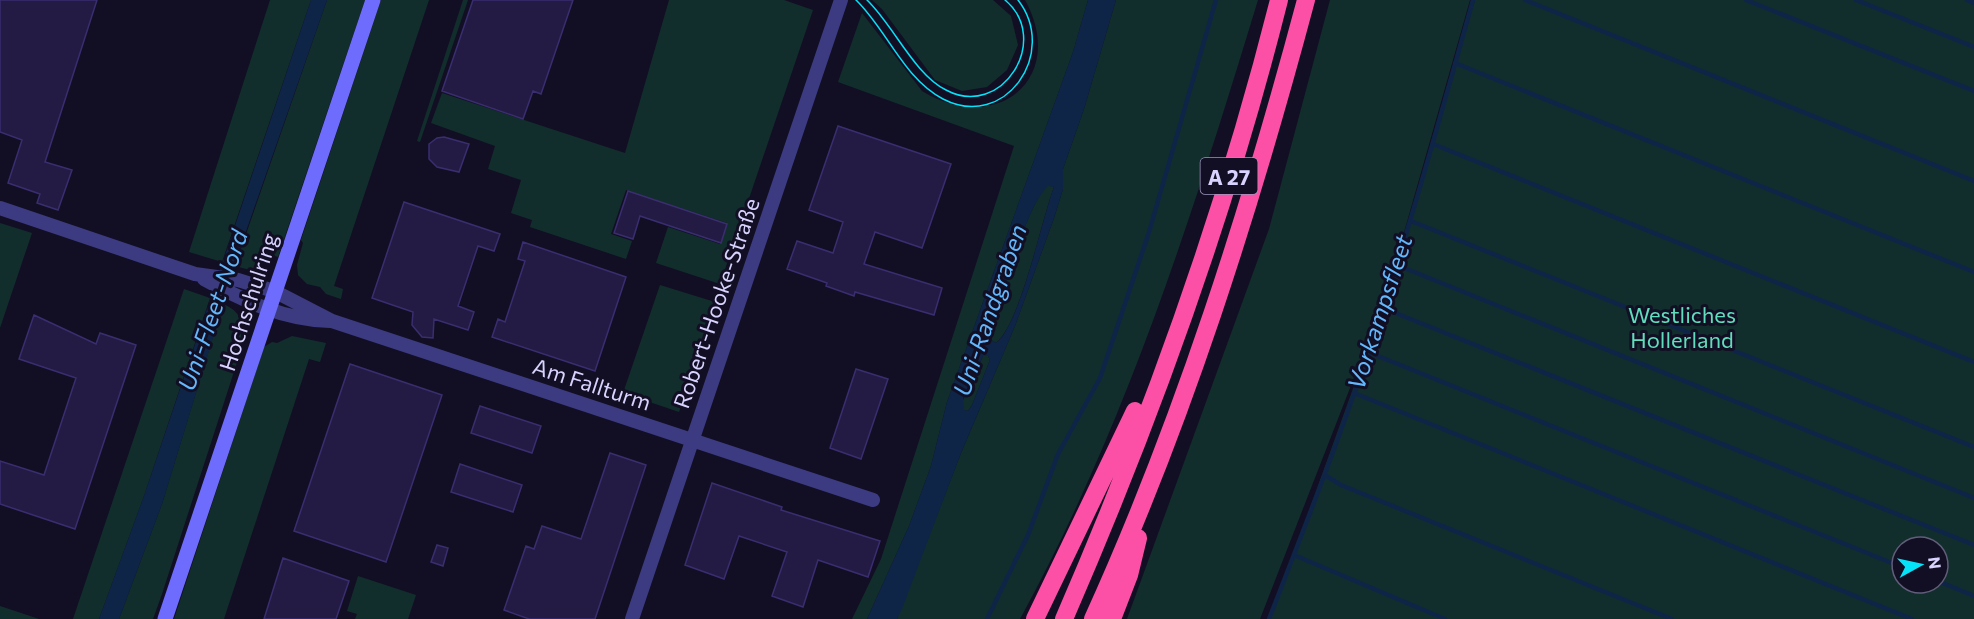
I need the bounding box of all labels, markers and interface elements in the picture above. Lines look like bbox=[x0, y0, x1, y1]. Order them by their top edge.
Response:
road number: A 27 bbox=[1200, 158, 1258, 194]
street label: Robert-Hooke-Straße bbox=[667, 194, 765, 412]
water label: Uni-Randgraben bbox=[946, 221, 1032, 399]
water label: Uni-Fleet-Nord bbox=[171, 225, 253, 394]
street label: Hochschulring bbox=[213, 230, 283, 374]
water label: Vorkampsfleet bbox=[1340, 230, 1418, 393]
park label: Westliches Hollerland bbox=[1628, 301, 1736, 353]
street label: Am Fallturm bbox=[529, 352, 655, 416]
north arrow bbox=[1890, 535, 1950, 595]
text: N bbox=[1925, 556, 1946, 570]

